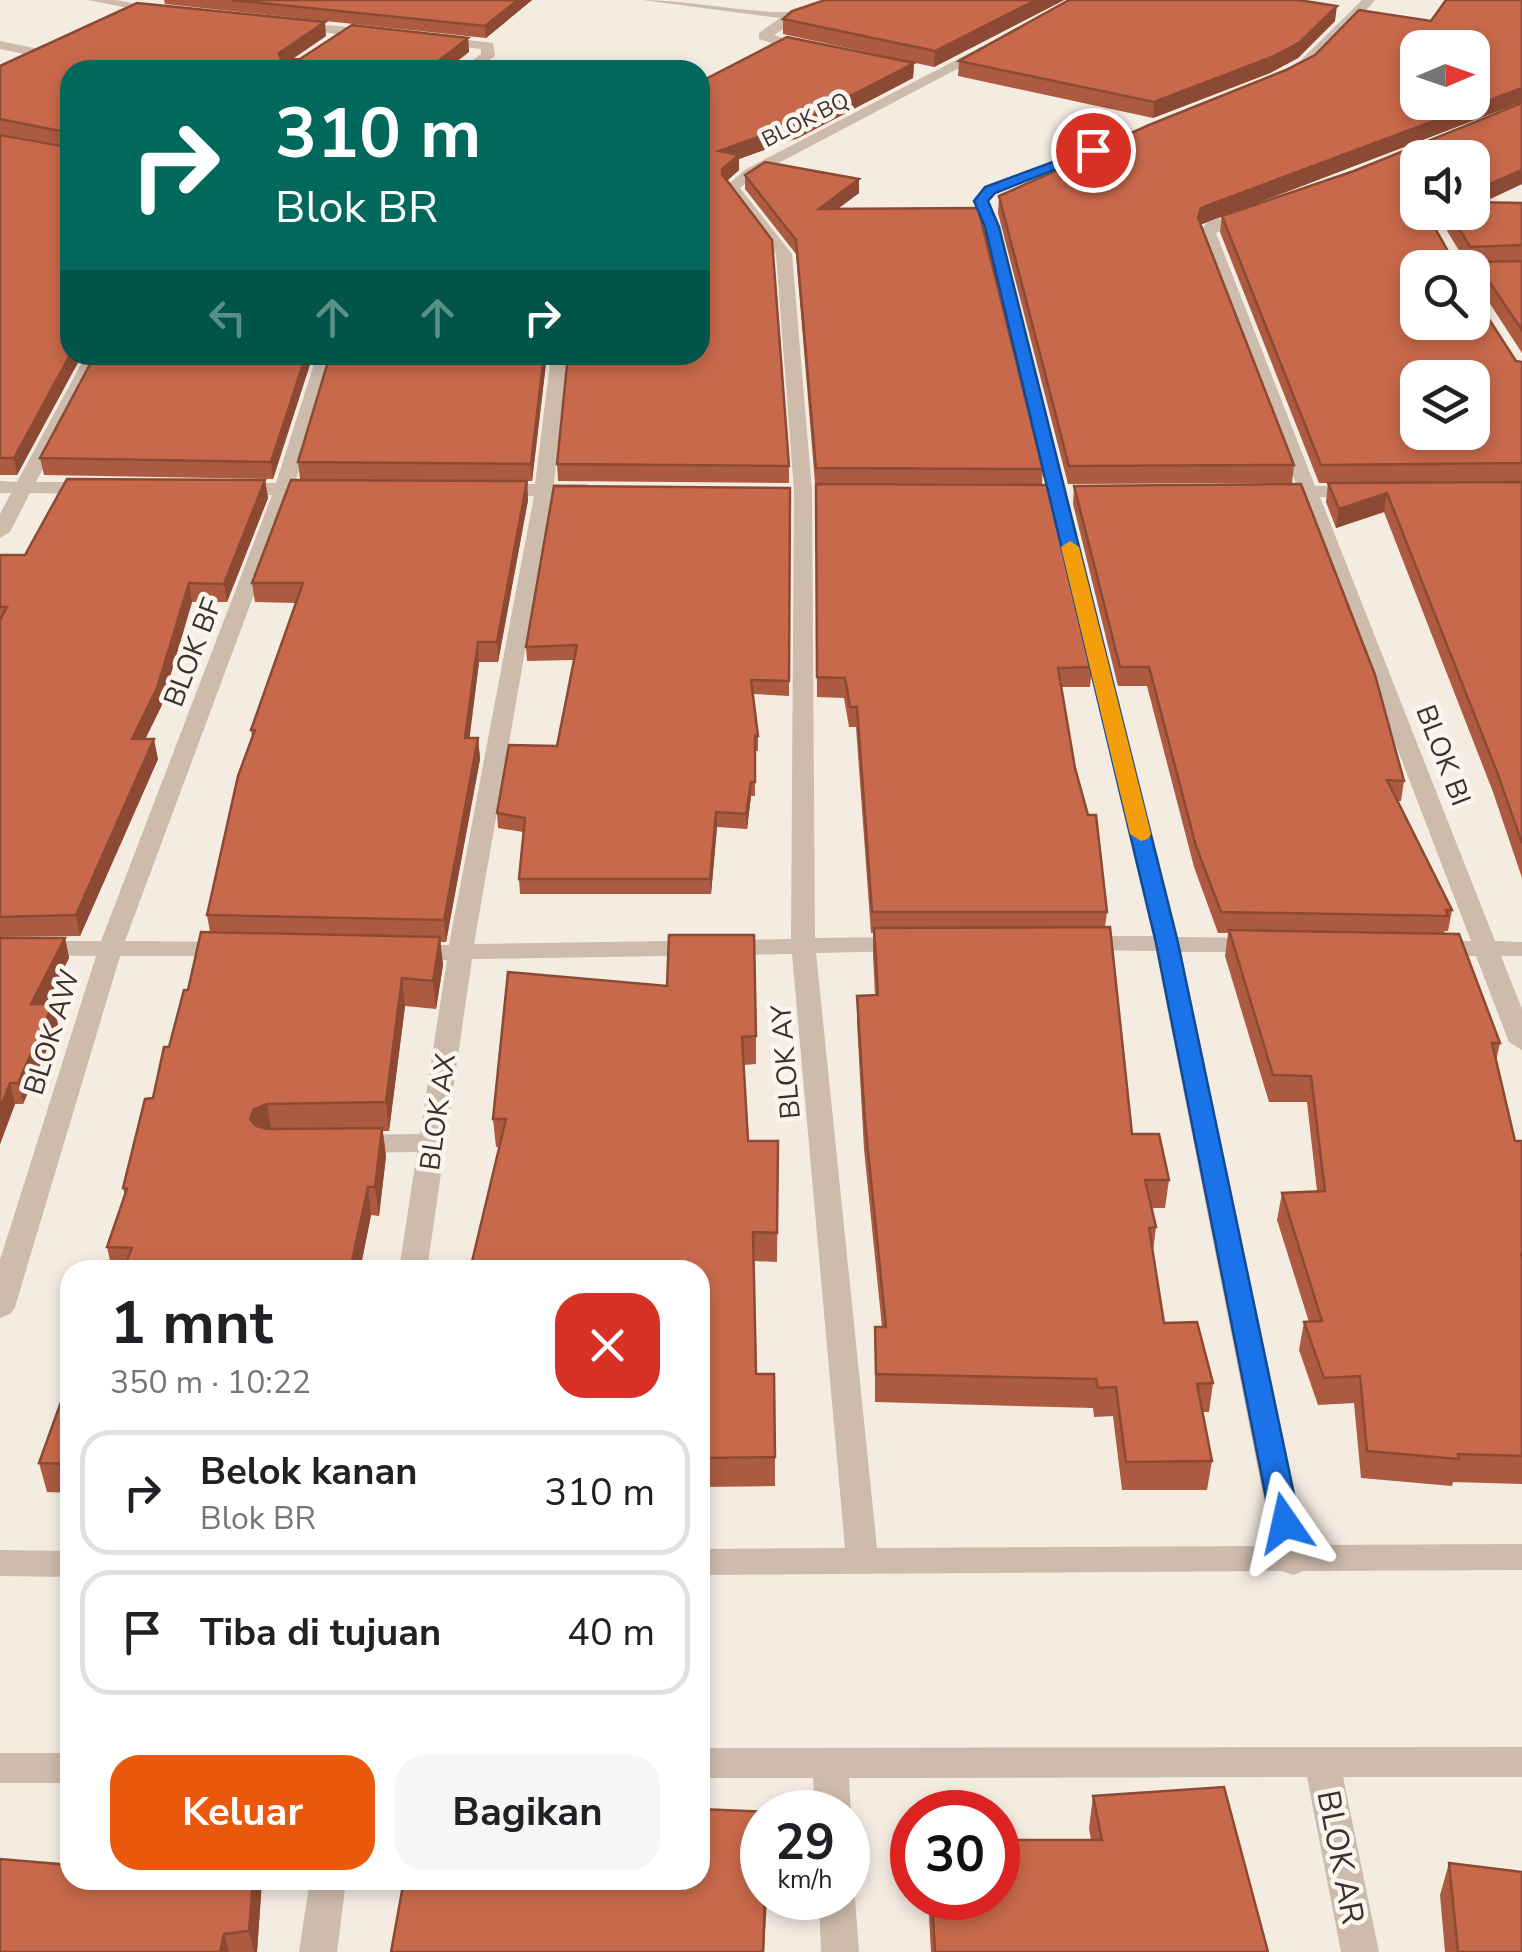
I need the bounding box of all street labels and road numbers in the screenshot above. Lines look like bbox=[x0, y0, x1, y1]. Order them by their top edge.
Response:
street label: BLOK BQ bbox=[757, 85, 854, 155]
street label: BLOK BF bbox=[155, 593, 231, 712]
street label: BLOK BI bbox=[1406, 699, 1480, 811]
street label: BLOK AW bbox=[15, 965, 89, 1100]
street label: BLOK AY bbox=[762, 1002, 810, 1121]
street label: BLOK AX bbox=[411, 1051, 465, 1173]
street label: BLOK AR bbox=[1306, 1787, 1375, 1928]

